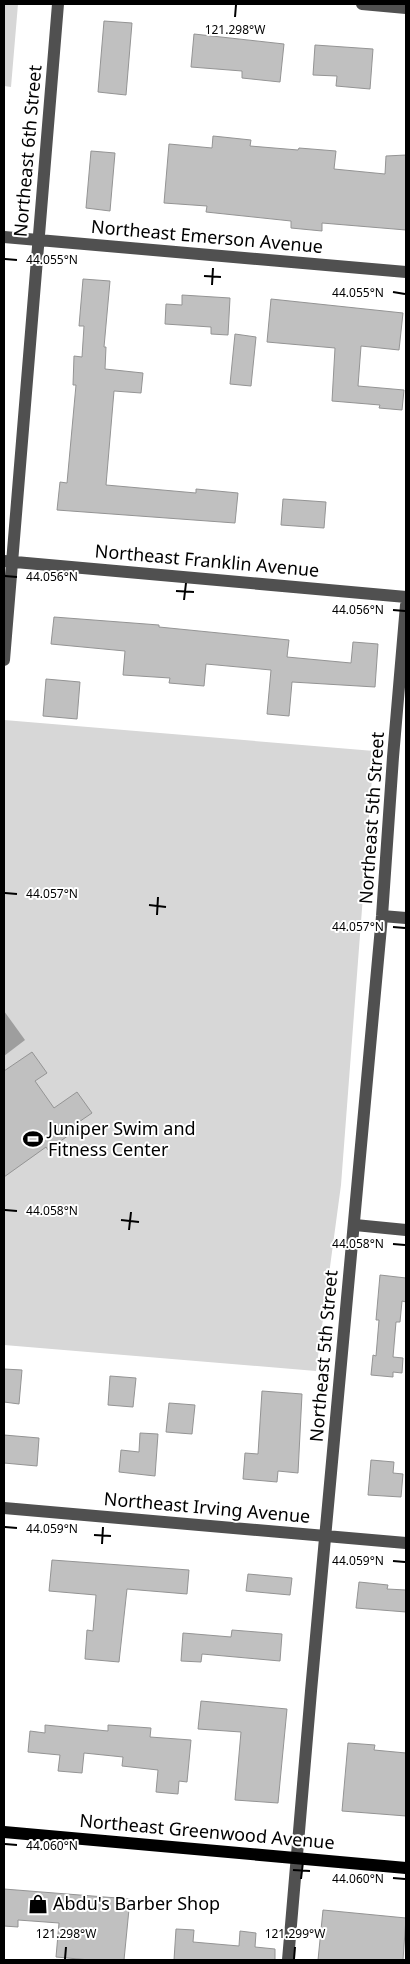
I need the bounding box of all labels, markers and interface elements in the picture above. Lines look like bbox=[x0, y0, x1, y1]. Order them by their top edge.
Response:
text: 121.298°W bbox=[205, 21, 265, 38]
street label: Northeast 6th Street bbox=[8, 63, 47, 238]
street label: Northeast Emerson Avenue bbox=[90, 214, 324, 258]
text: 44.055°N bbox=[26, 251, 78, 268]
text: 44.055°N bbox=[332, 284, 384, 301]
street label: Northeast Franklin Avenue bbox=[94, 538, 320, 582]
text: 44.056°N bbox=[26, 568, 78, 585]
text: 44.056°N bbox=[332, 601, 384, 618]
street label: Northeast 5th Street bbox=[353, 731, 389, 905]
text: 44.057°N bbox=[26, 885, 78, 902]
text: 44.057°N bbox=[332, 918, 384, 935]
place label: Juniper Swim and Fitness Center bbox=[46, 1116, 196, 1161]
sports icon: Juniper Swim and Fitness Center bbox=[22, 1128, 44, 1150]
text: 44.058°N bbox=[26, 1202, 78, 1219]
text: 44.058°N bbox=[332, 1235, 384, 1252]
street label: Northeast 5th Street bbox=[304, 1268, 343, 1443]
street label: Northeast Irving Avenue bbox=[103, 1486, 311, 1528]
text: 44.059°N bbox=[26, 1520, 78, 1537]
text: 44.059°N bbox=[332, 1552, 384, 1569]
street label: Northeast Greenwood Avenue bbox=[78, 1808, 336, 1854]
text: 44.060°N bbox=[26, 1837, 78, 1854]
text: 44.060°N bbox=[332, 1870, 384, 1887]
place label: Abdu's Barber Shop bbox=[53, 1891, 220, 1915]
shop icon: Abdu's Barber Shop bbox=[27, 1893, 49, 1915]
text: 121.298°W bbox=[36, 1925, 96, 1942]
text: 121.299°W bbox=[265, 1925, 325, 1942]

